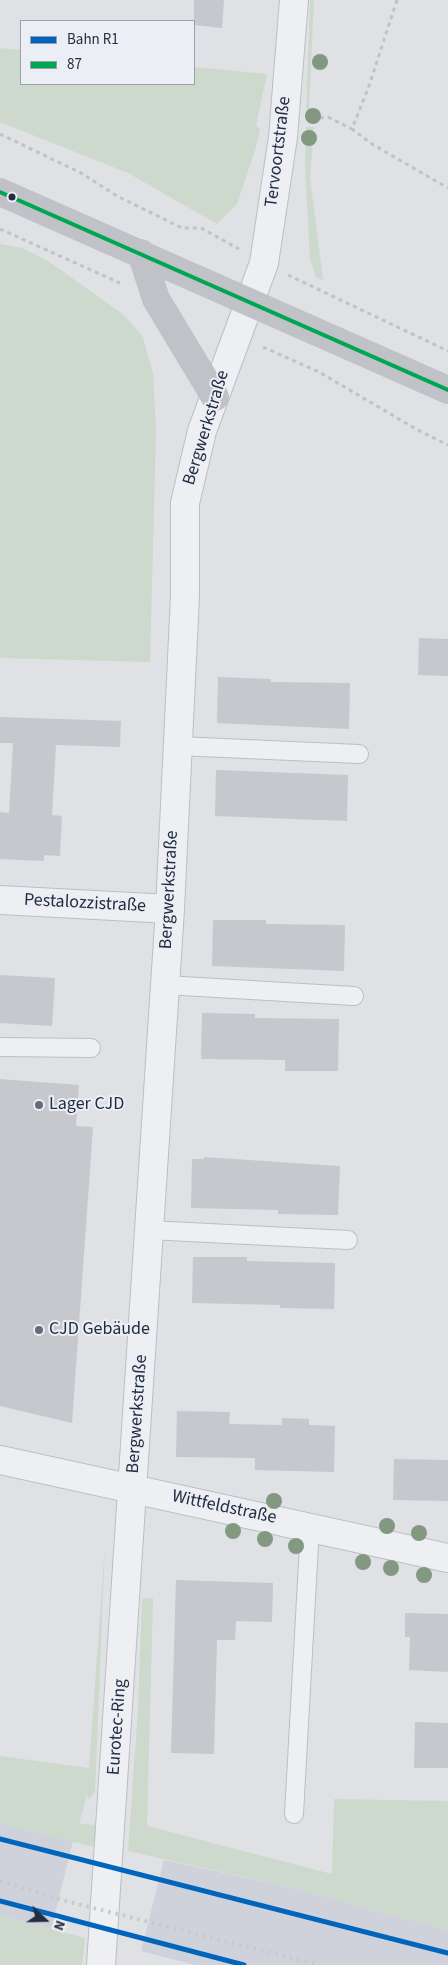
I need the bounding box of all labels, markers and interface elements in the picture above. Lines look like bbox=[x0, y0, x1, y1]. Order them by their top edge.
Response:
legend bbox=[20, 20, 195, 85]
text: Bahn R1 bbox=[67, 29, 119, 50]
text: 87 bbox=[67, 54, 82, 75]
street label: Tervoortstraße bbox=[261, 95, 297, 209]
unlabelled marker bbox=[7, 192, 17, 202]
street label: Bergwerkstraße bbox=[179, 368, 235, 488]
street label: Bergwerkstraße bbox=[156, 830, 184, 950]
street label: Pestalozzistraße bbox=[23, 890, 147, 918]
place label: Lager CJD bbox=[49, 1094, 124, 1116]
marker: Lager CJD bbox=[33, 1099, 45, 1111]
place label: CJD Gebäude bbox=[49, 1319, 150, 1341]
marker: CJD Gebäude bbox=[33, 1324, 45, 1336]
street label: Bergwerkstraße bbox=[123, 1354, 153, 1474]
street label: Wittfeldstraße bbox=[170, 1486, 278, 1530]
street label: Eurotec-Ring bbox=[104, 1678, 132, 1776]
north arrow bbox=[20, 1895, 70, 1945]
text: N bbox=[48, 1917, 70, 1933]

